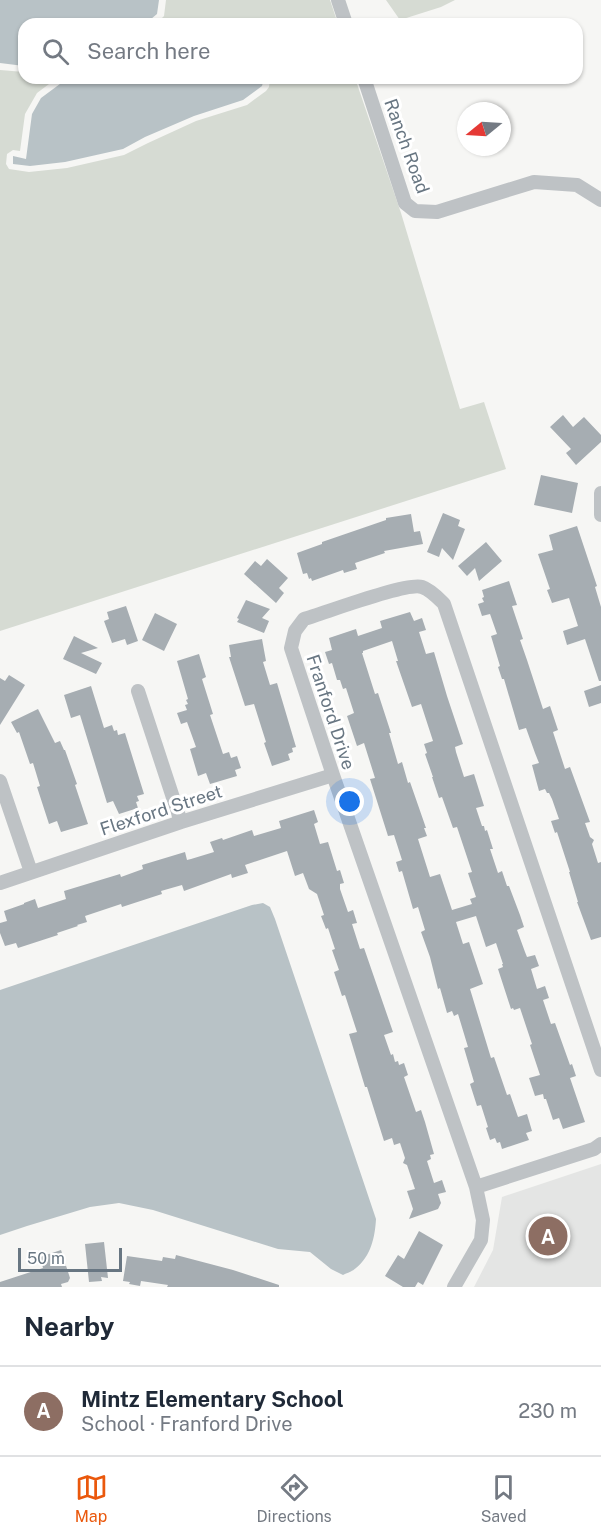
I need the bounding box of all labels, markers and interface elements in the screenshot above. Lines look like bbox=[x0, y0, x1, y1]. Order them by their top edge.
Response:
search box bbox=[18, 18, 583, 84]
icon: search bbox=[39, 35, 72, 68]
text: Search here bbox=[87, 38, 211, 64]
street label: Ranch Road bbox=[380, 96, 434, 196]
north arrow bbox=[457, 102, 511, 156]
street label: Franford Drive bbox=[303, 652, 359, 772]
street label: Flexford Street bbox=[97, 780, 225, 840]
your location bbox=[335, 787, 364, 816]
pin: A bbox=[528, 1214, 568, 1258]
scale bar bbox=[18, 1245, 122, 1272]
text: 50 m bbox=[27, 1249, 65, 1268]
text: Nearby bbox=[24, 1311, 114, 1342]
text: Mintz Elementary School bbox=[81, 1386, 344, 1412]
text: A bbox=[36, 1399, 51, 1423]
text: 230 m bbox=[518, 1399, 577, 1423]
text: School · Franford Drive bbox=[81, 1412, 293, 1436]
tab: Map bbox=[75, 1471, 108, 1526]
tab: Directions bbox=[257, 1471, 332, 1526]
tab: Saved bbox=[481, 1471, 526, 1526]

